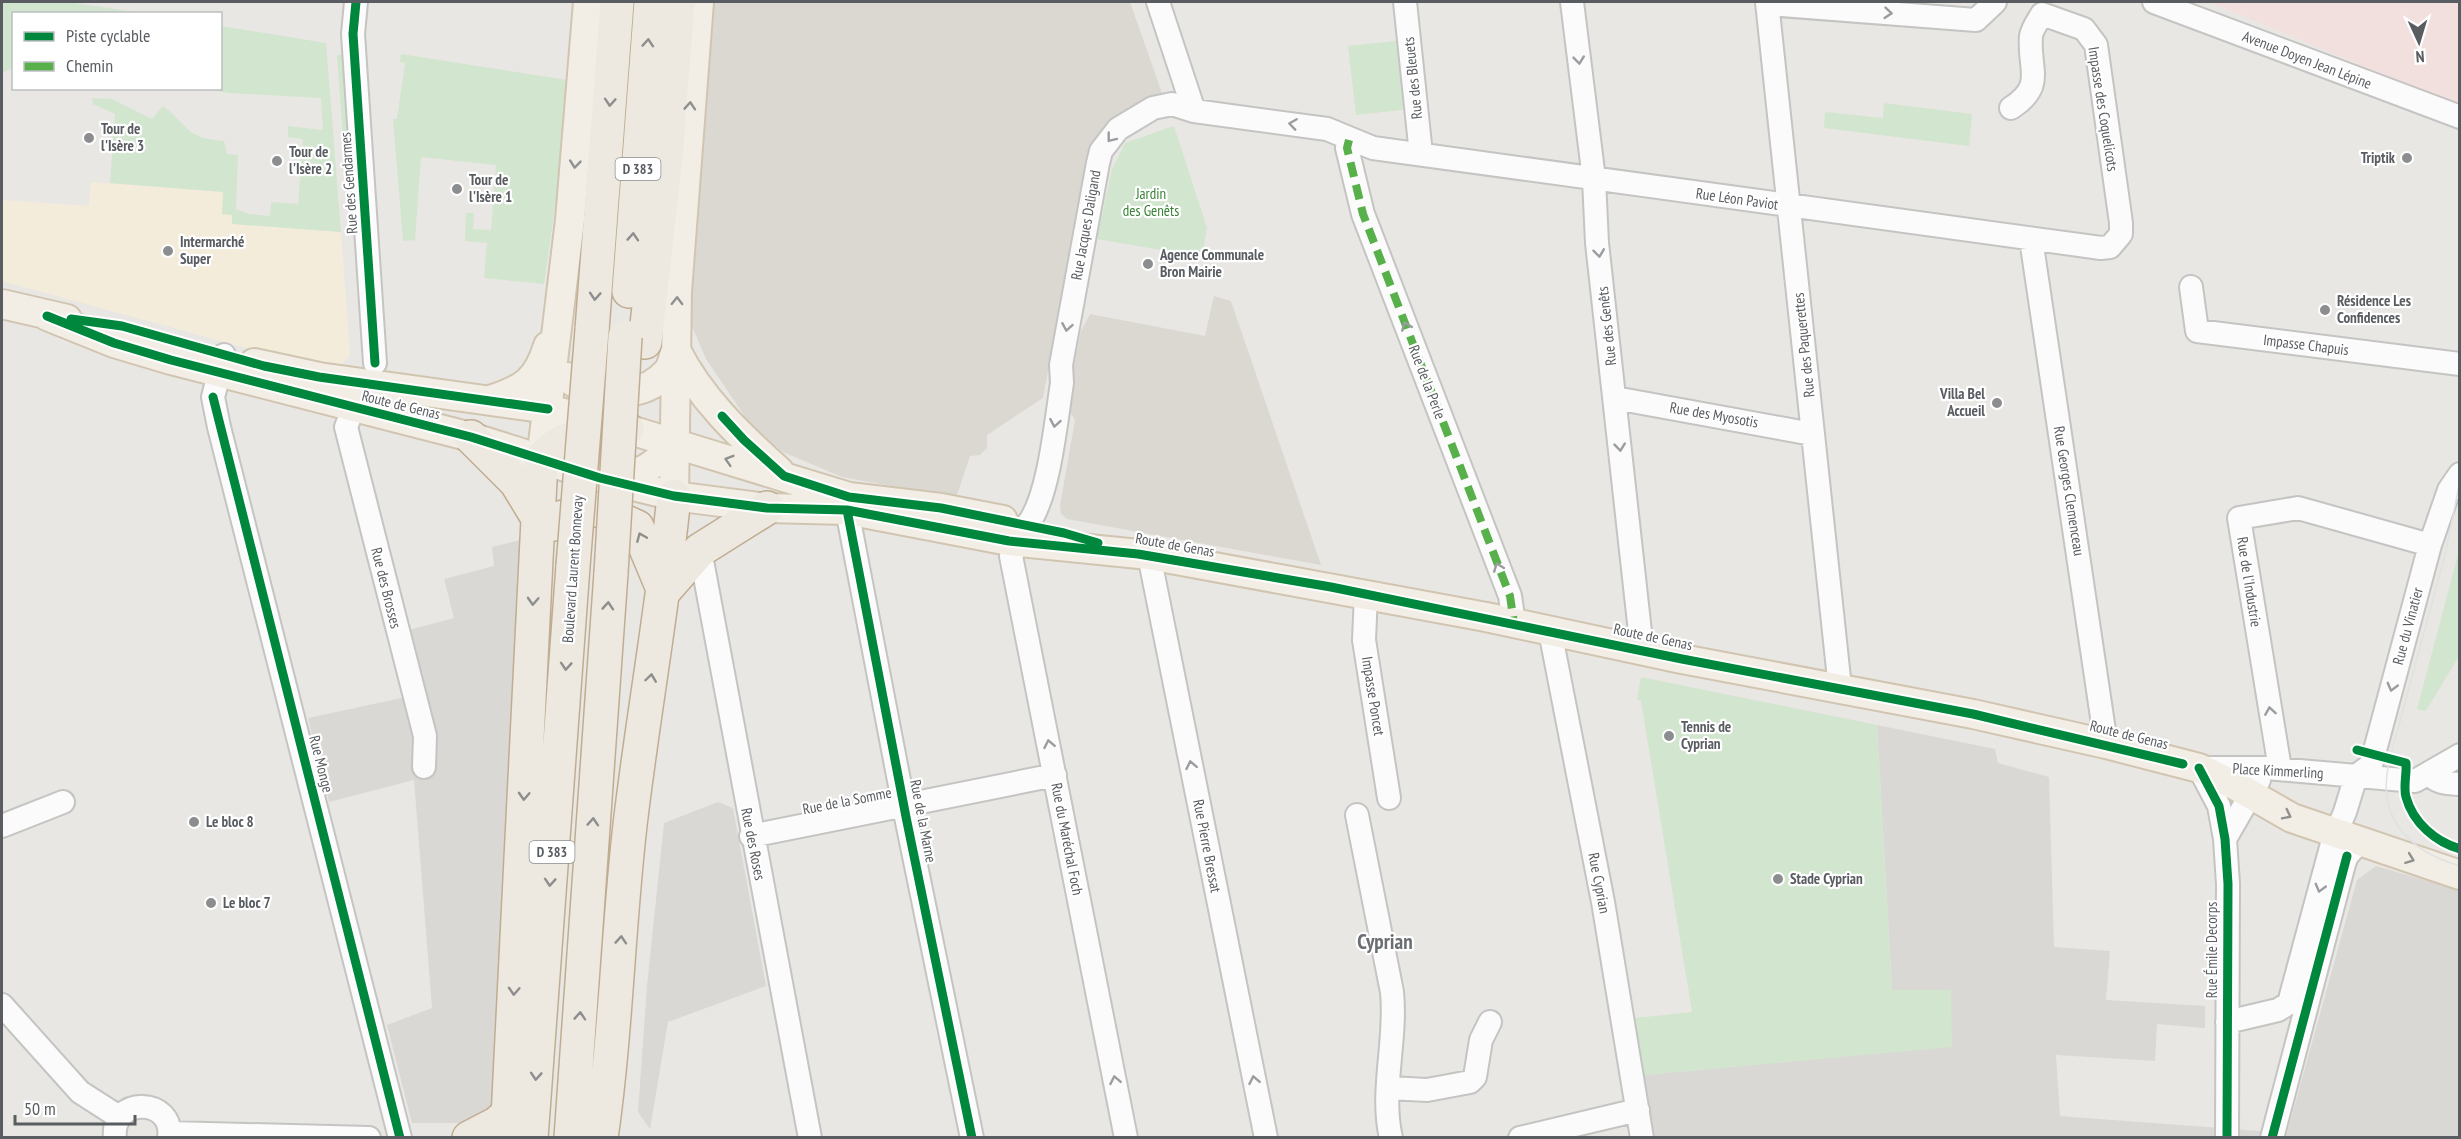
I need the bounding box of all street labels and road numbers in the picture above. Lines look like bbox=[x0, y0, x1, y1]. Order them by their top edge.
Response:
street label: Avenue Doyen Jean Lépine bbox=[2240, 26, 2374, 93]
street label: Rue des Bleuets bbox=[1399, 36, 1426, 120]
street label: Impasse des Coquelicots bbox=[2084, 45, 2123, 173]
street label: Rue des Gendarmes bbox=[335, 132, 362, 234]
road number: D 383 bbox=[616, 158, 660, 180]
street label: Rue Jacques Daligand bbox=[1066, 168, 1105, 281]
street label: Rue Léon Paviot bbox=[1695, 183, 1779, 214]
street label: Rue des Genêts bbox=[1593, 285, 1620, 367]
street label: Rue des Paquerettes bbox=[1789, 292, 1818, 398]
street label: Impasse Chapuis bbox=[2262, 330, 2350, 359]
street label: Rue de la Perle bbox=[1405, 342, 1450, 422]
street label: Route de Genas bbox=[360, 386, 442, 423]
street label: Rue des Myosotis bbox=[1668, 397, 1760, 432]
street label: Rue Georges Clemenceau bbox=[2050, 425, 2089, 557]
street label: Boulevard Laurent Bonnevay bbox=[558, 494, 587, 643]
street label: Route de Genas bbox=[1134, 528, 1216, 561]
street label: Rue de l'Industrie bbox=[2233, 535, 2266, 628]
street label: Rue des Brosses bbox=[367, 545, 406, 630]
street label: Rue du Vinatier bbox=[2388, 584, 2427, 667]
street label: Route de Genas bbox=[1612, 619, 1694, 654]
street label: Impasse Poncet bbox=[1358, 655, 1389, 737]
street label: Route de Genas bbox=[2088, 716, 2170, 753]
street label: Rue Monge bbox=[305, 733, 338, 795]
street label: Place Kimmerling bbox=[2232, 759, 2324, 782]
street label: Rue de la Marne bbox=[906, 778, 941, 864]
street label: Rue du Maréchal Foch bbox=[1047, 781, 1088, 897]
street label: Rue de la Somme bbox=[801, 783, 893, 818]
street label: Rue Pierre Bressat bbox=[1189, 798, 1226, 894]
street label: Rue des Roses bbox=[737, 806, 770, 882]
road number: D 383 bbox=[530, 841, 574, 863]
street label: Rue Cyprian bbox=[1584, 851, 1615, 915]
street label: Rue Émile Decorps bbox=[2202, 902, 2221, 998]

